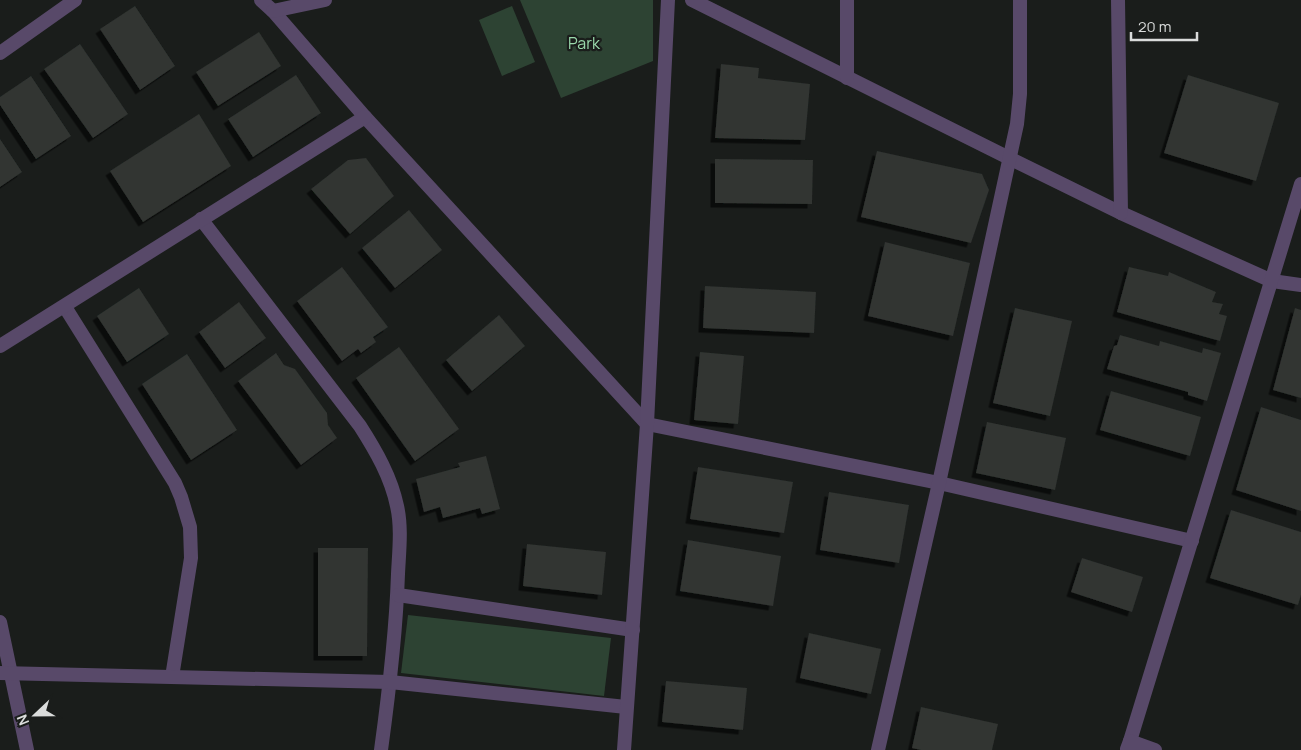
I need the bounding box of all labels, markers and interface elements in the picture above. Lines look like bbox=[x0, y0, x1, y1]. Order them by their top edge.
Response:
scale bar bbox=[1131, 10, 1197, 42]
text: 20 m bbox=[1138, 16, 1171, 37]
park label: Park bbox=[568, 32, 601, 54]
north arrow bbox=[10, 690, 60, 740]
text: N bbox=[12, 712, 33, 728]

